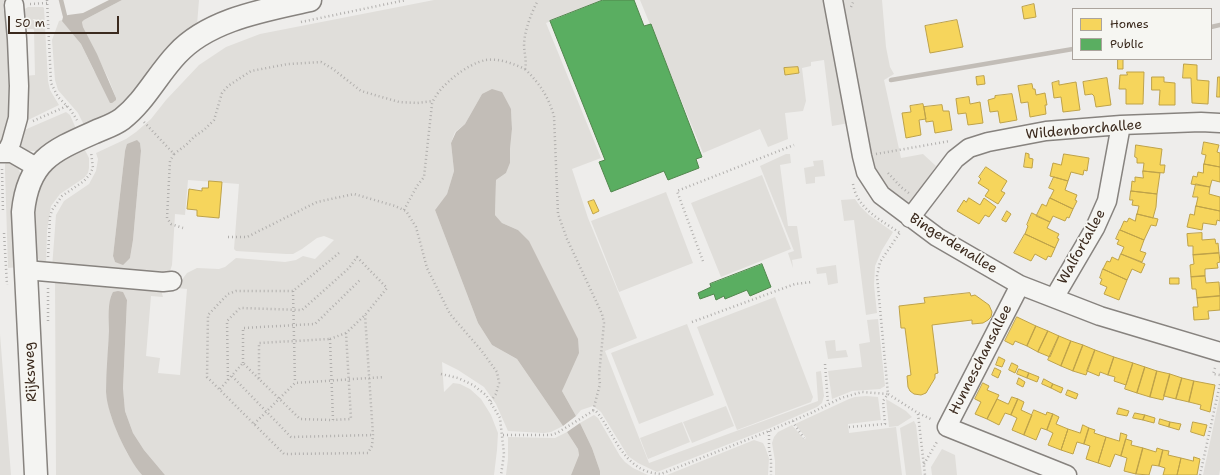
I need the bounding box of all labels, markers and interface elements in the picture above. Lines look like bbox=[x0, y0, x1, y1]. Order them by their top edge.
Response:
scale bar bbox=[10, 8, 121, 34]
legend bbox=[1072, 8, 1212, 60]
text: 50 m bbox=[15, 15, 45, 31]
text: Homes bbox=[1110, 16, 1149, 32]
text: Public bbox=[1110, 36, 1144, 52]
street label: Wildenborchallee bbox=[1025, 117, 1143, 143]
street label: Walfortallee bbox=[1054, 207, 1110, 287]
street label: Bingerdenallee bbox=[906, 210, 1000, 278]
street label: Hunneschansallee bbox=[946, 302, 1016, 418]
street label: Rijksweg bbox=[21, 342, 41, 402]

